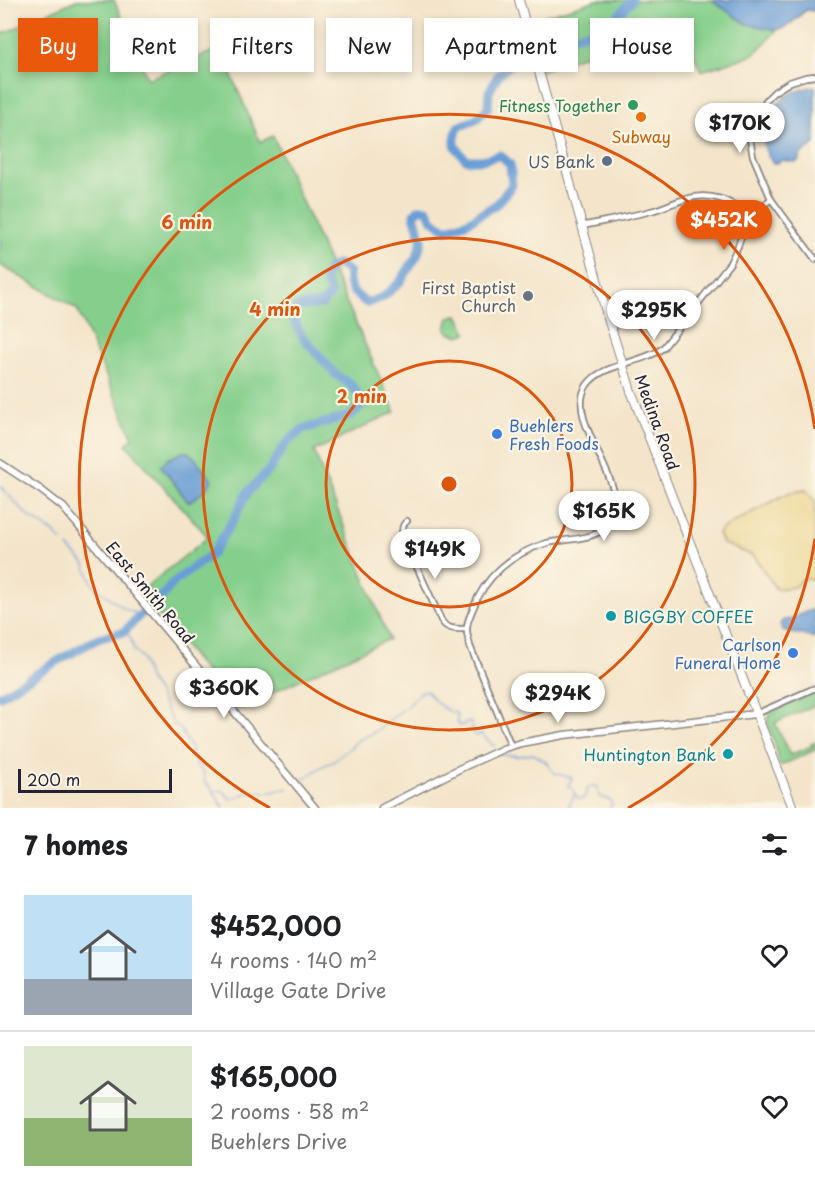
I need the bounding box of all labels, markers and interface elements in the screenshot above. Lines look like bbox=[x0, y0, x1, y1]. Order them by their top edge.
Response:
chip: Buy bbox=[18, 18, 98, 72]
chip: Rent bbox=[110, 18, 198, 72]
chip: Filters bbox=[210, 18, 314, 72]
chip: New bbox=[326, 18, 412, 72]
chip: Apartment bbox=[424, 18, 578, 72]
chip: House bbox=[590, 18, 694, 72]
place label: Fitness Together bbox=[499, 93, 622, 117]
marker: Fitness Together bbox=[626, 98, 640, 112]
pin: $170K bbox=[698, 103, 782, 154]
text: $170K bbox=[709, 107, 771, 137]
marker: Subway bbox=[634, 110, 648, 124]
place label: Subway bbox=[611, 124, 671, 148]
place label: US Bank bbox=[528, 149, 595, 173]
marker: US Bank bbox=[600, 154, 614, 168]
pin: $452K bbox=[682, 200, 766, 251]
text: $452K bbox=[690, 204, 758, 234]
text: 6 min bbox=[162, 208, 212, 235]
place label: First Baptist Church bbox=[421, 275, 516, 317]
marker: First Baptist Church bbox=[521, 289, 535, 303]
pin: $295K bbox=[612, 290, 696, 341]
text: $295K bbox=[621, 294, 687, 324]
text: 4 min bbox=[249, 295, 301, 322]
street label: Medina Road bbox=[630, 371, 686, 473]
text: 2 min bbox=[337, 382, 387, 409]
place label: Buehlers Fresh Foods bbox=[509, 413, 599, 455]
marker: Buehlers Fresh Foods bbox=[490, 427, 504, 441]
centre of rings bbox=[439, 474, 459, 494]
pin: $165K bbox=[562, 491, 646, 542]
text: $165K bbox=[572, 495, 636, 525]
pin: $149K bbox=[393, 529, 477, 580]
text: $149K bbox=[404, 533, 466, 563]
street label: East Smith Road bbox=[101, 536, 201, 648]
place label: BIGGBY COFFEE bbox=[623, 604, 754, 628]
marker: BIGGBY COFFEE bbox=[604, 609, 618, 623]
place label: Carlson Funeral Home bbox=[674, 632, 781, 674]
marker: Carlson Funeral Home bbox=[786, 646, 800, 660]
pin: $360K bbox=[182, 668, 266, 719]
text: $360K bbox=[189, 672, 259, 702]
pin: $294K bbox=[516, 673, 600, 724]
text: $294K bbox=[525, 677, 591, 707]
place label: Huntington Bank bbox=[584, 742, 716, 766]
marker: Huntington Bank bbox=[721, 747, 735, 761]
scale bar bbox=[18, 766, 172, 794]
text: 200 m bbox=[27, 767, 80, 791]
text: 7 homes bbox=[24, 825, 128, 864]
icon: filters bbox=[758, 828, 791, 861]
text: $452,000 bbox=[210, 906, 341, 945]
icon: home bbox=[72, 919, 144, 991]
icon: heart bbox=[758, 939, 791, 972]
text: 4 rooms · 140 m² bbox=[210, 945, 377, 975]
text: Village Gate Drive bbox=[210, 975, 386, 1005]
text: $165,000 bbox=[210, 1057, 337, 1096]
icon: home bbox=[72, 1070, 144, 1142]
icon: heart bbox=[758, 1090, 791, 1123]
text: 2 rooms · 58 m² bbox=[210, 1096, 369, 1126]
text: Buehlers Drive bbox=[210, 1126, 347, 1156]

